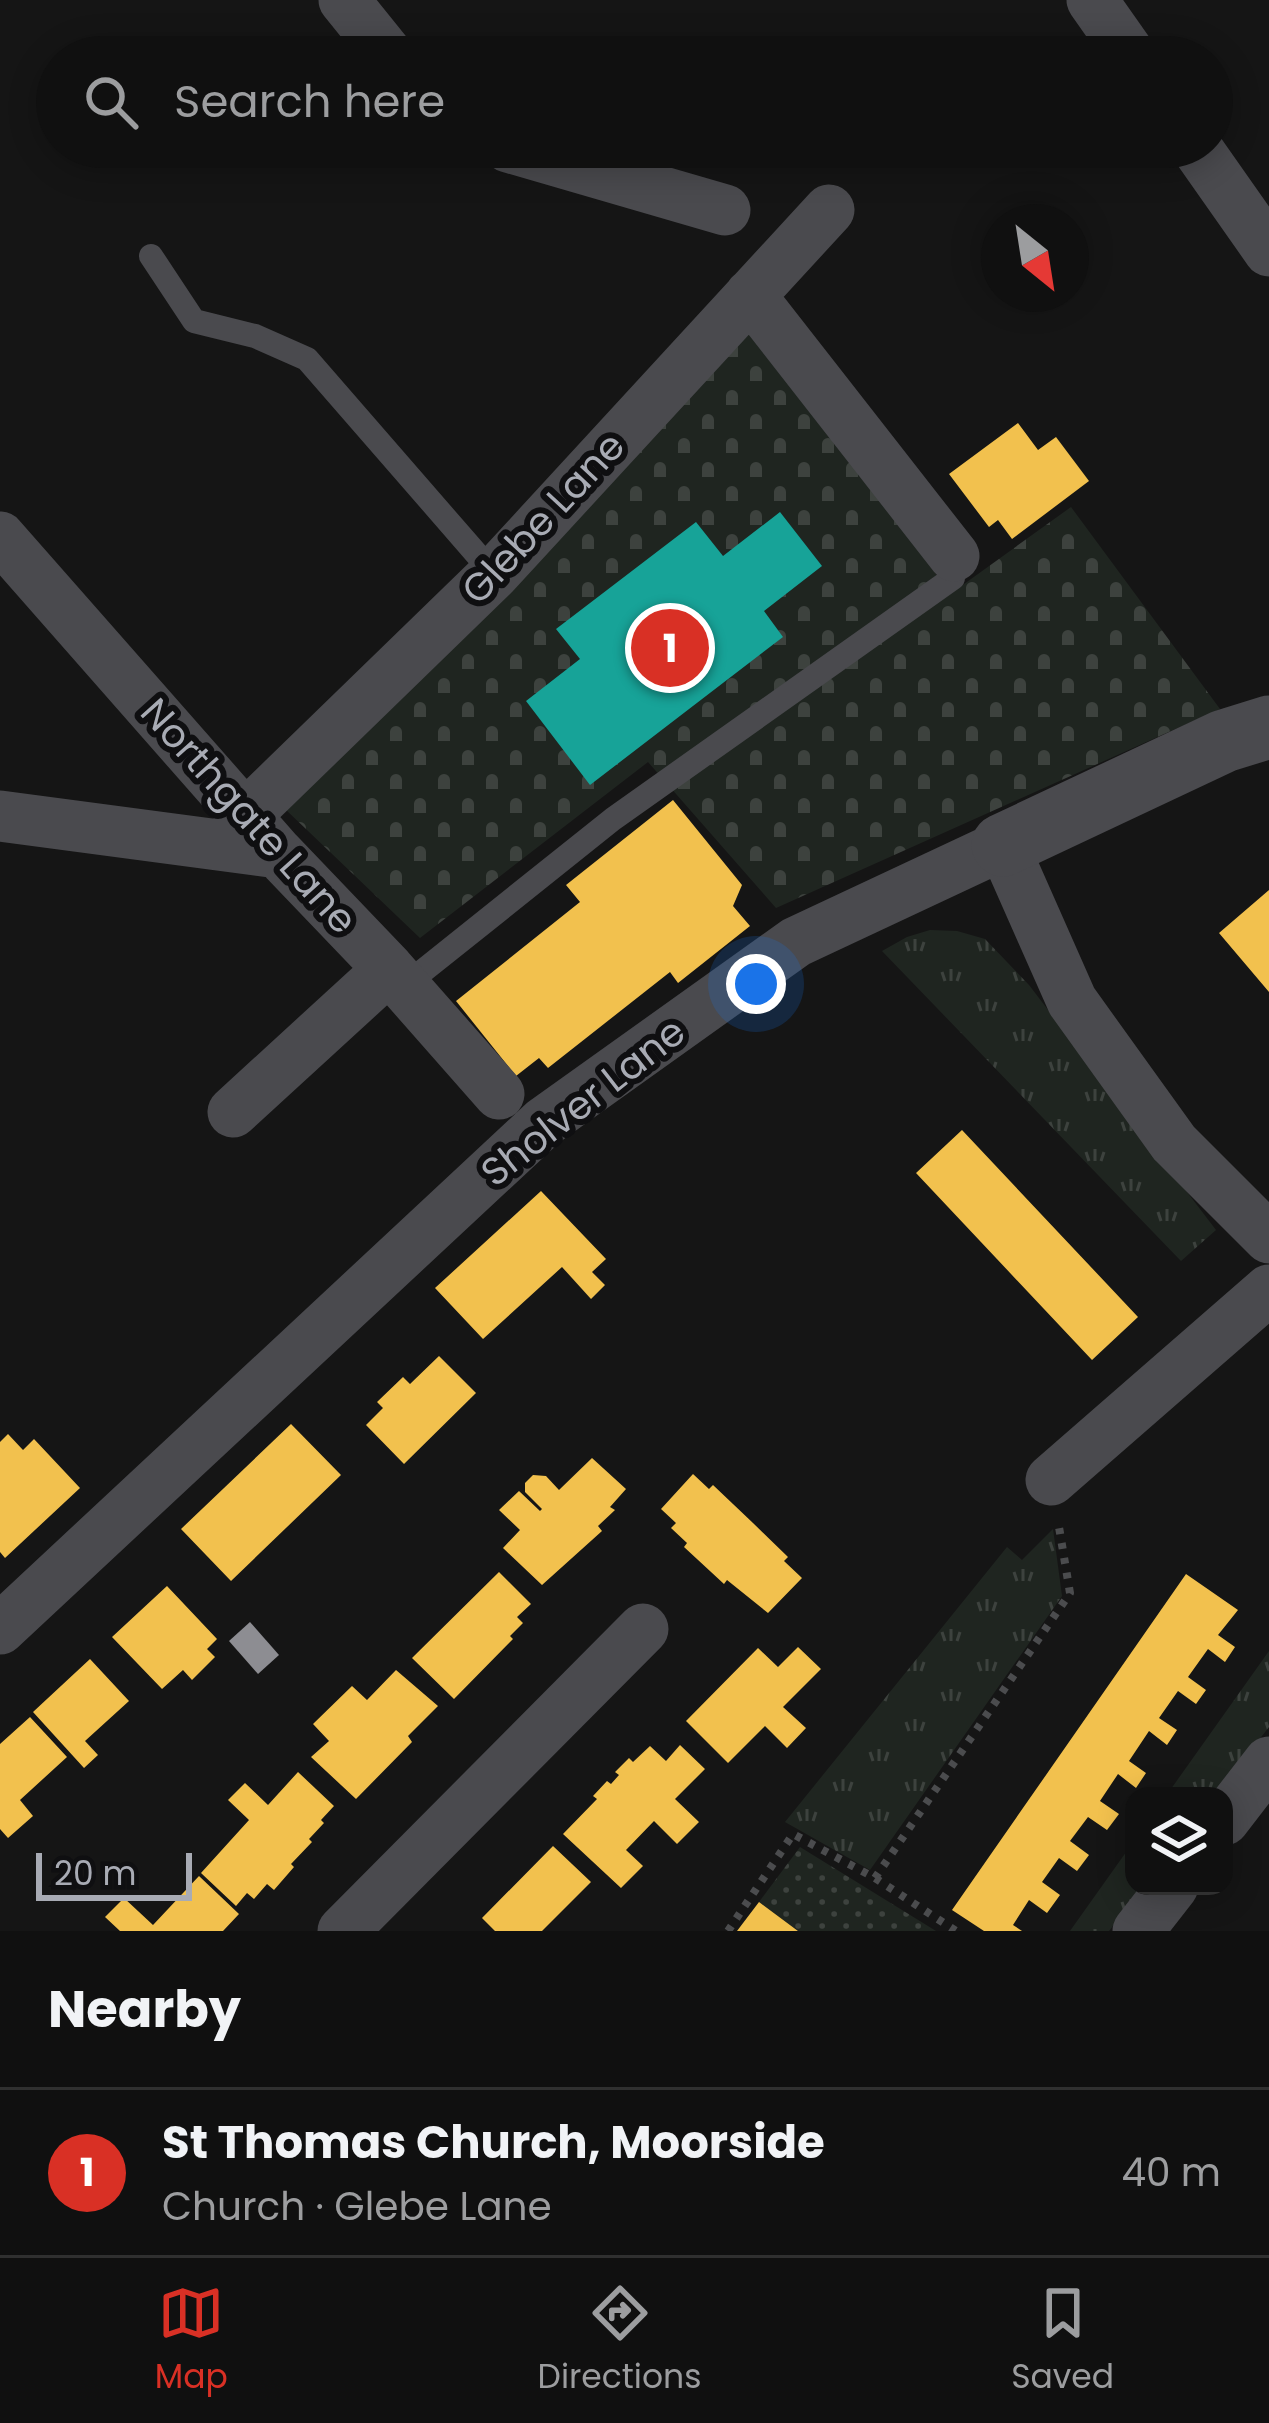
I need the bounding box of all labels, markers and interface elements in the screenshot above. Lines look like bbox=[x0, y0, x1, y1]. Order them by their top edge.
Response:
search box bbox=[36, 36, 1233, 168]
icon: search bbox=[78, 69, 144, 135]
text: Search here bbox=[174, 70, 445, 133]
north arrow bbox=[981, 204, 1089, 312]
street label: Glebe Lane bbox=[449, 420, 637, 616]
pin: 1 bbox=[631, 603, 709, 693]
street label: Northgate Lane bbox=[128, 686, 370, 946]
your location bbox=[726, 954, 786, 1014]
street label: Sholver Lane bbox=[469, 1005, 697, 1199]
map controls bbox=[1125, 1787, 1233, 1895]
button: layers bbox=[1125, 1787, 1233, 1895]
scale bar bbox=[36, 1847, 192, 1900]
text: 20 m bbox=[54, 1850, 137, 1897]
text: Nearby bbox=[48, 1973, 241, 2045]
text: St Thomas Church, Moorside bbox=[162, 2111, 825, 2174]
text: 1 bbox=[80, 2145, 94, 2200]
text: 40 m bbox=[1121, 2145, 1221, 2200]
text: Church · Glebe Lane bbox=[162, 2179, 552, 2234]
tab: Map bbox=[155, 2280, 228, 2402]
tab: Directions bbox=[538, 2280, 701, 2402]
tab: Saved bbox=[1011, 2280, 1114, 2402]

